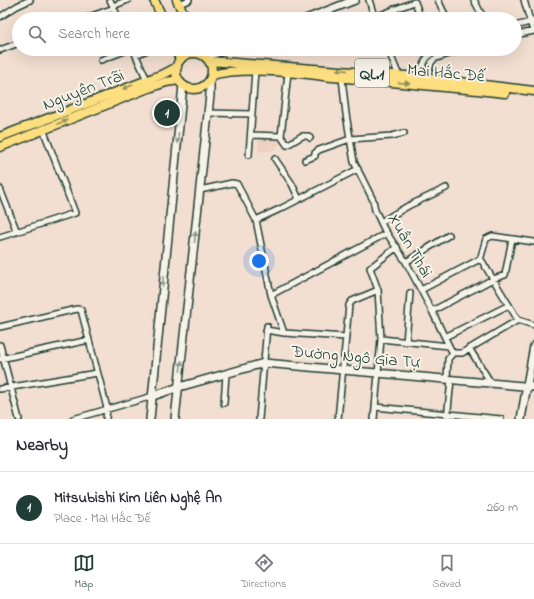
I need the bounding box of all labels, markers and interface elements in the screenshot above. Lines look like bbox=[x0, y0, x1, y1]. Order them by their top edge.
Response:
search box bbox=[12, 12, 522, 56]
icon: search bbox=[26, 23, 48, 45]
text: Search here bbox=[58, 23, 130, 45]
street label: Mai Hắc Đế bbox=[406, 58, 487, 89]
road number: QL.1 bbox=[355, 59, 389, 87]
street label: Nguyên Trãi bbox=[39, 63, 129, 119]
one-way arrow bbox=[336, 67, 348, 74]
one-way arrow bbox=[398, 80, 410, 87]
one-way arrow bbox=[122, 85, 134, 91]
pin: 1 bbox=[154, 98, 180, 128]
one-way arrow bbox=[57, 118, 69, 124]
one-way arrow bbox=[175, 132, 181, 144]
street label: Xuân Thái bbox=[381, 209, 438, 283]
one-way arrow bbox=[192, 231, 199, 243]
your location bbox=[249, 251, 269, 271]
one-way arrow bbox=[160, 275, 167, 287]
street label: Đường Ngô Gia Tự bbox=[289, 339, 422, 378]
one-way arrow bbox=[178, 360, 184, 372]
text: Nearby bbox=[16, 433, 68, 458]
text: Mitsubishi Kim Liên Nghệ An bbox=[54, 487, 222, 509]
text: 1 bbox=[27, 498, 31, 517]
text: 260 m bbox=[487, 498, 518, 517]
text: Place · Mai Hắc Đế bbox=[54, 509, 150, 528]
tab: Map bbox=[73, 552, 95, 592]
tab: Directions bbox=[241, 552, 286, 592]
tab: Saved bbox=[432, 552, 461, 592]

